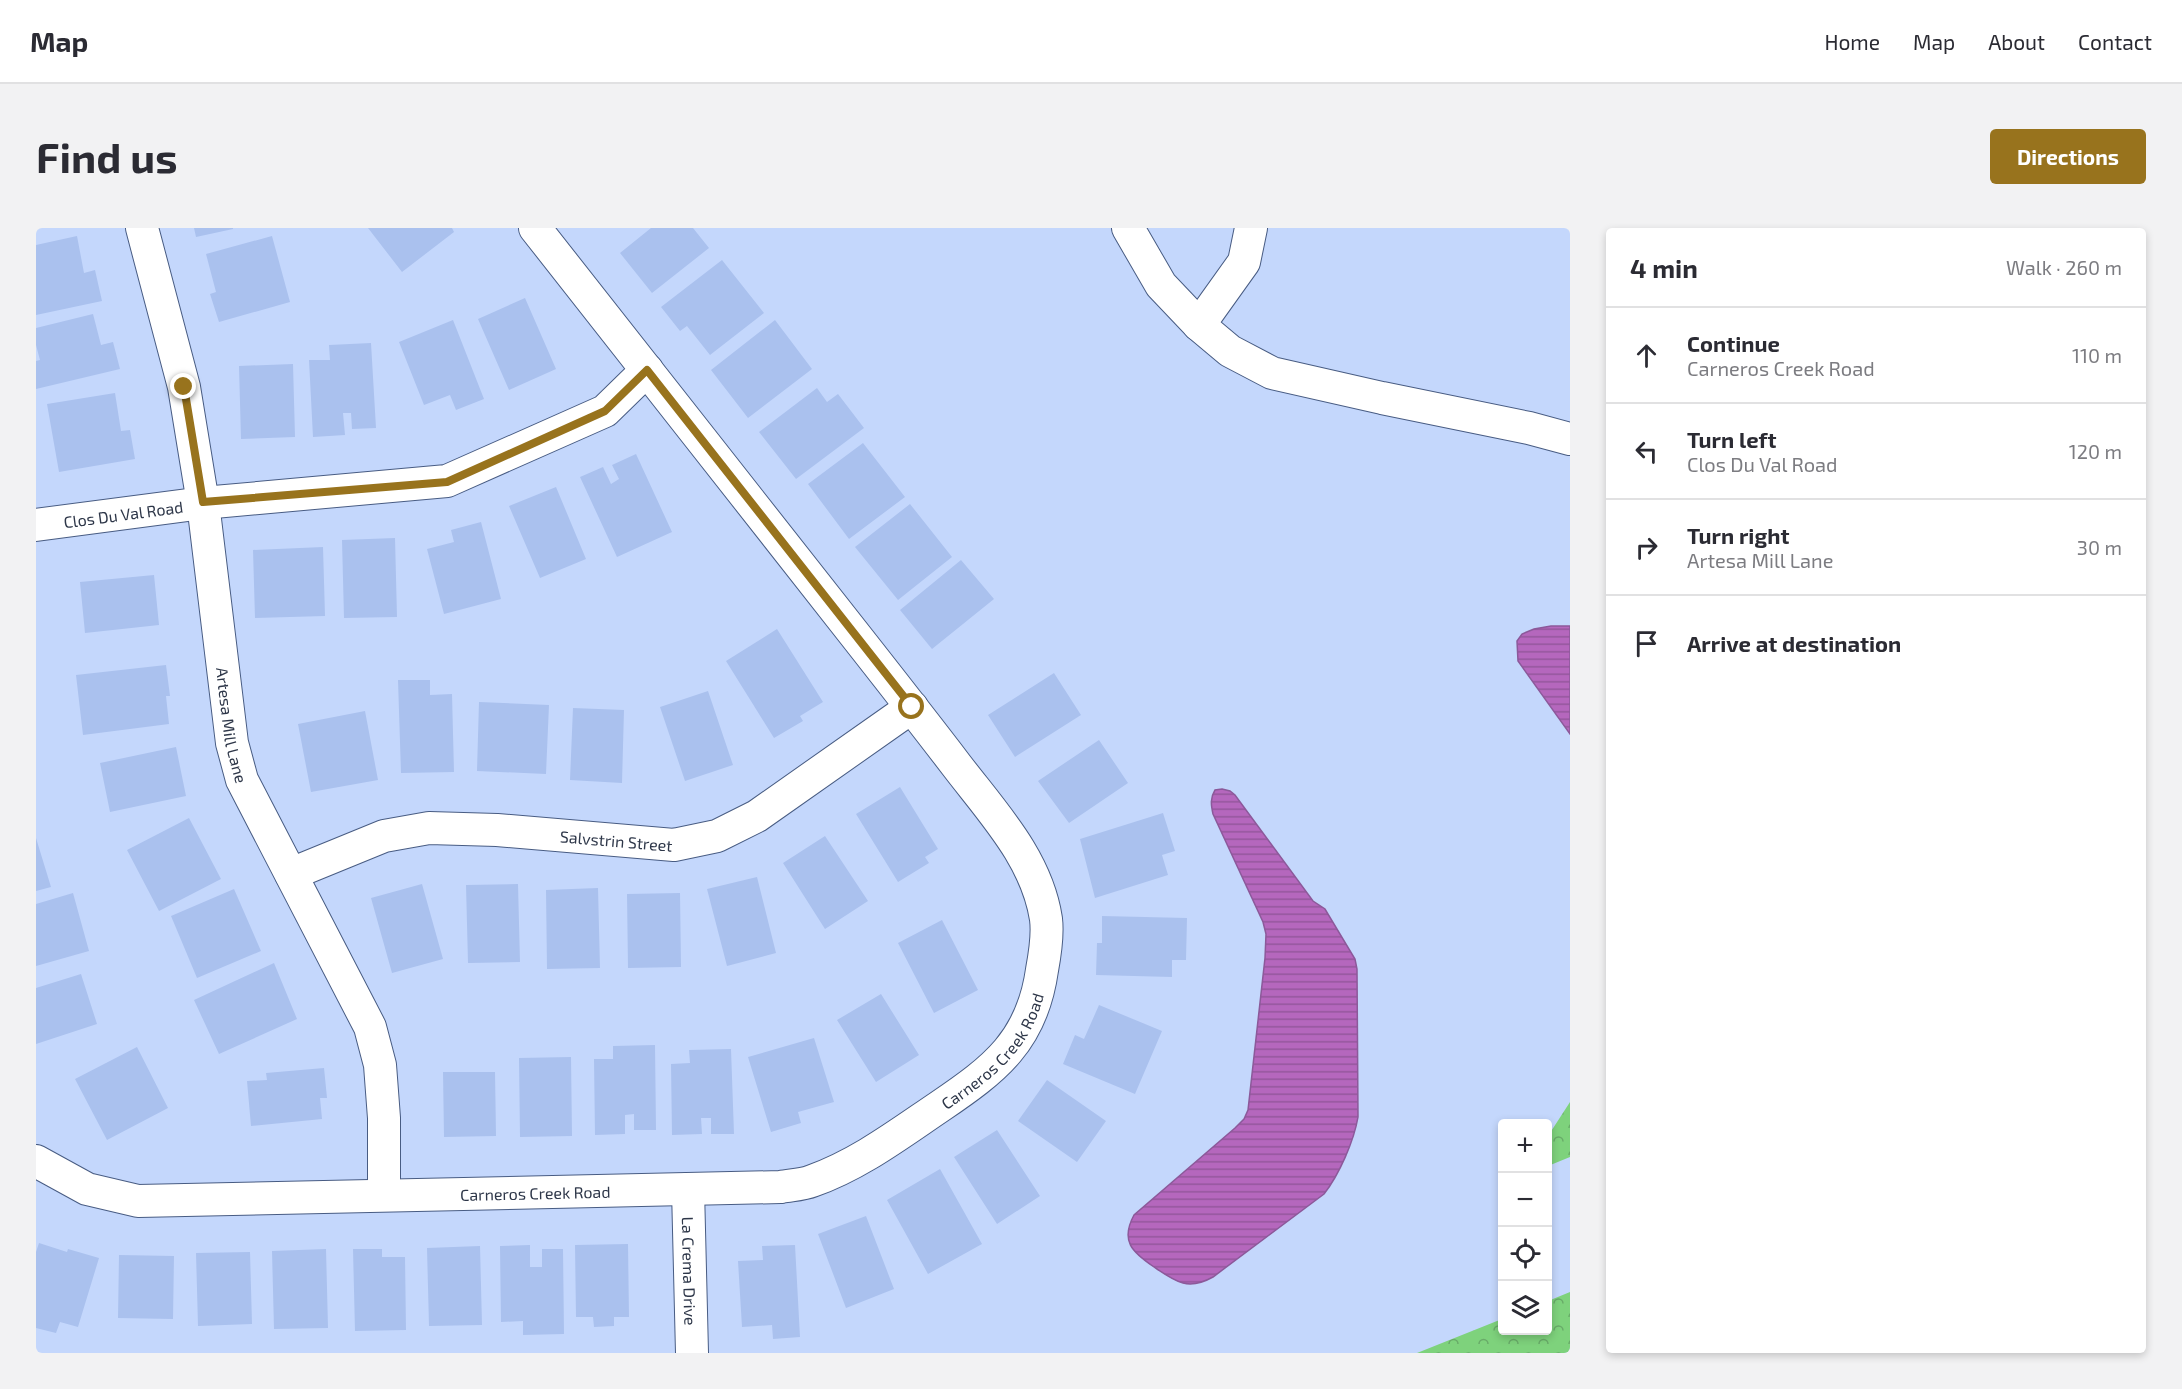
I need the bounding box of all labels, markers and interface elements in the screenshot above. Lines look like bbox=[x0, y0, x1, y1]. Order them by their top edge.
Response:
text: Map bbox=[30, 24, 88, 58]
text: Home bbox=[1824, 29, 1880, 54]
text: Map bbox=[1913, 29, 1955, 54]
text: About bbox=[1988, 29, 2045, 54]
text: Contact bbox=[2078, 29, 2152, 54]
button: Directions bbox=[1990, 129, 2146, 184]
text: Find us bbox=[36, 131, 178, 181]
text: 4 min bbox=[1630, 252, 1698, 283]
text: Walk · 260 m bbox=[2006, 255, 2122, 279]
text: Continue bbox=[1687, 330, 1780, 356]
icon: ahead bbox=[1630, 339, 1663, 372]
text: 110 m bbox=[2072, 343, 2122, 367]
text: Carneros Creek Road bbox=[1687, 356, 1875, 380]
route end bbox=[170, 373, 196, 399]
text: Turn left bbox=[1687, 426, 1776, 452]
icon: left bbox=[1630, 435, 1663, 468]
text: 120 m bbox=[2069, 439, 2122, 463]
text: Clos Du Val Road bbox=[1687, 452, 1838, 476]
street label: Clos Du Val Road bbox=[62, 496, 184, 531]
text: Turn right bbox=[1687, 522, 1789, 548]
icon: right bbox=[1630, 531, 1663, 564]
text: 30 m bbox=[2077, 535, 2122, 559]
text: Artesa Mill Lane bbox=[1687, 548, 1833, 572]
icon: arrive bbox=[1630, 627, 1663, 660]
text: Arrive at destination bbox=[1687, 630, 1901, 656]
street label: Artesa Mill Lane bbox=[213, 666, 252, 785]
route start bbox=[898, 693, 924, 719]
street label: Salvstrin Street bbox=[559, 826, 673, 854]
street label: Carneros Creek Road bbox=[937, 991, 1047, 1112]
map controls bbox=[1498, 1119, 1552, 1335]
button: + bbox=[1498, 1119, 1552, 1173]
button: − bbox=[1498, 1173, 1552, 1227]
street label: Carneros Creek Road bbox=[460, 1181, 611, 1203]
street label: La Crema Drive bbox=[679, 1216, 701, 1326]
button: locate bbox=[1498, 1227, 1552, 1281]
button: layers bbox=[1498, 1281, 1552, 1335]

